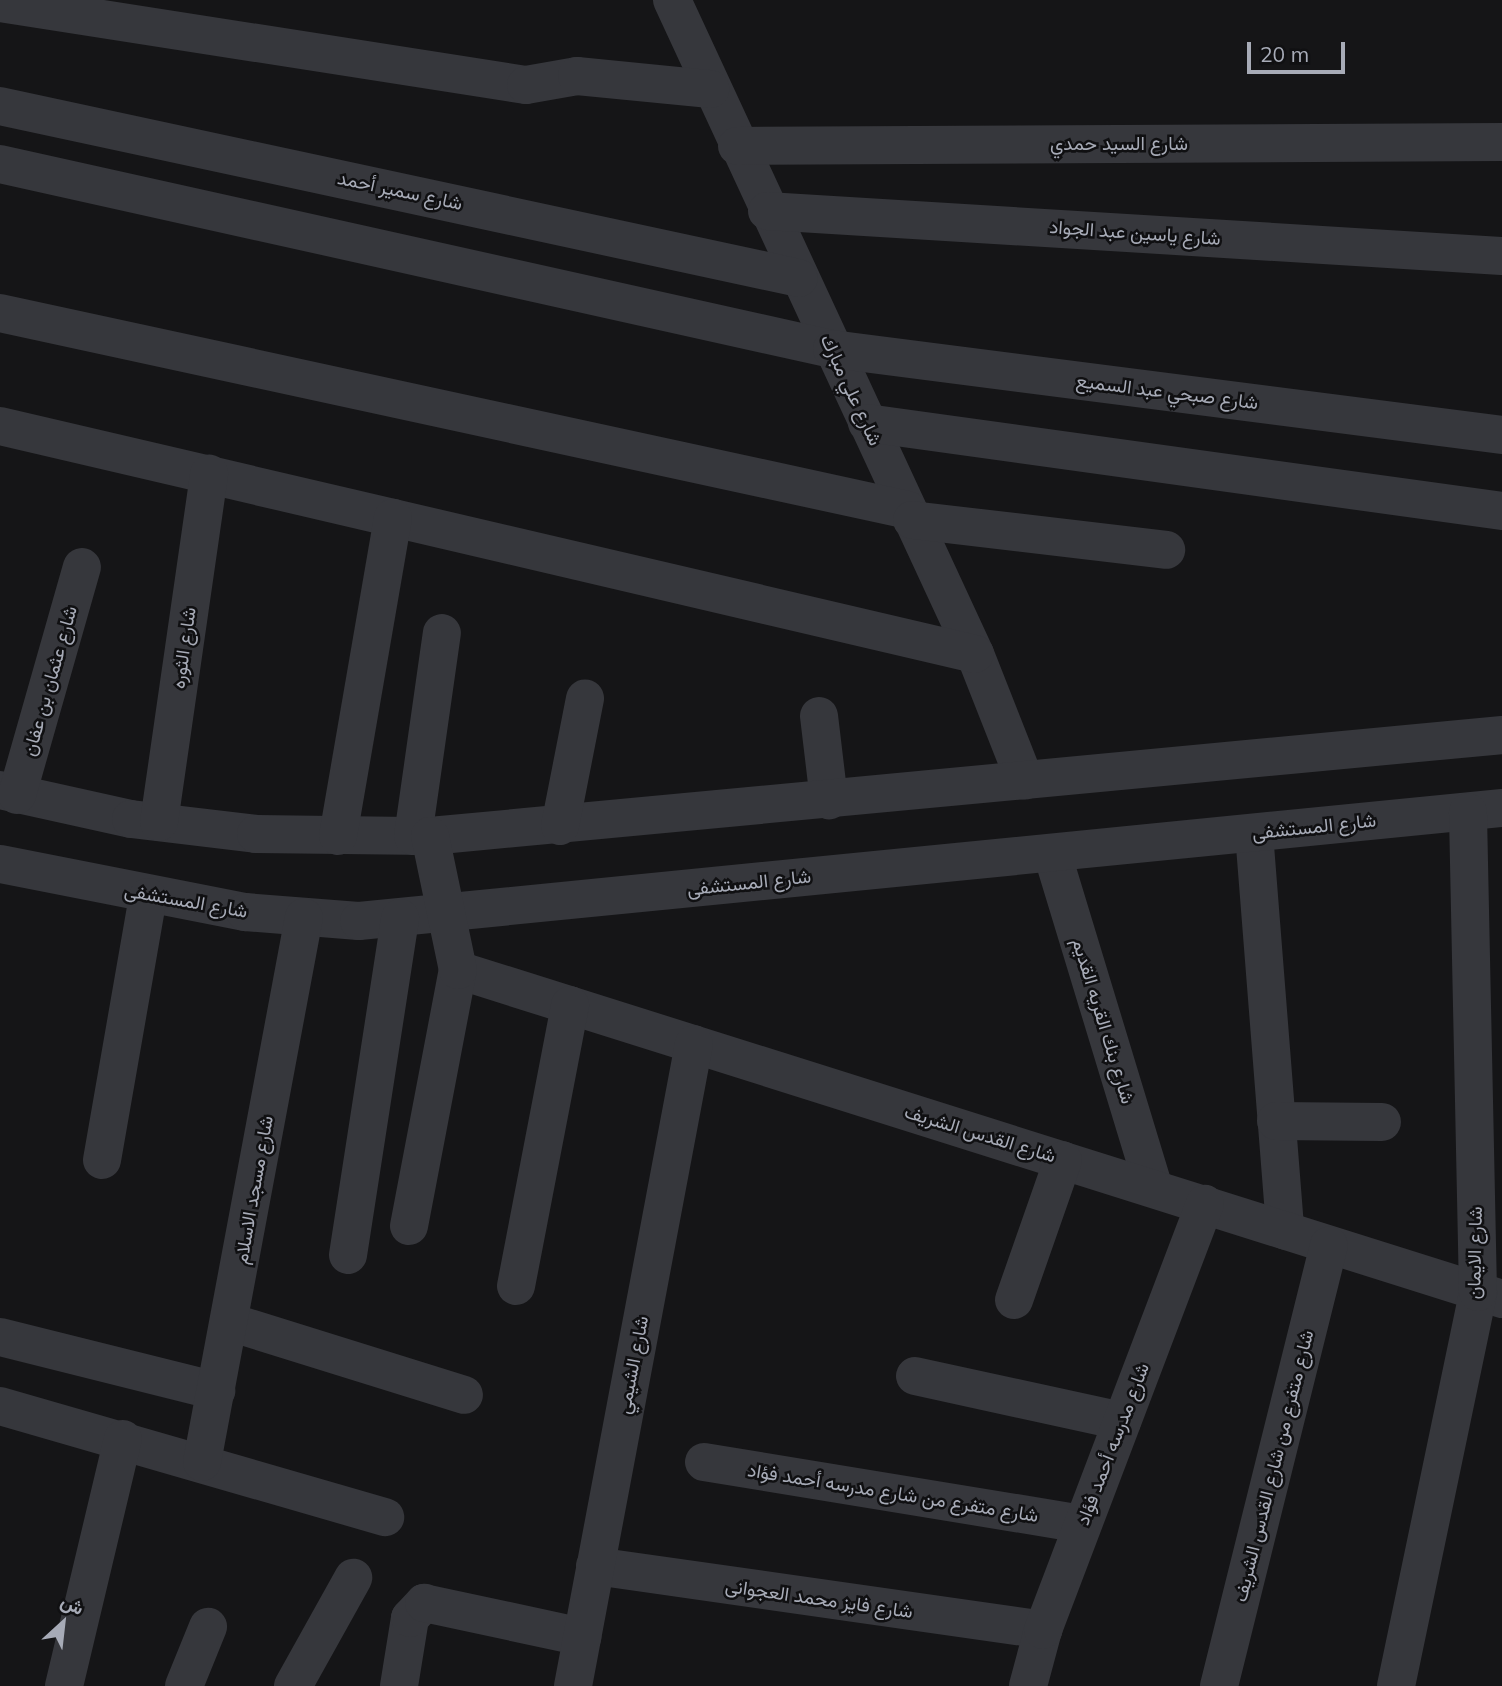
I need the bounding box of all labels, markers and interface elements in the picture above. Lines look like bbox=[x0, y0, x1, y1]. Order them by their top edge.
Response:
scale bar bbox=[1250, 28, 1348, 72]
text: 20 m bbox=[1260, 41, 1309, 67]
street label: شارع السيد حمدي bbox=[1050, 133, 1188, 155]
street label: شارع سمير أحمد bbox=[336, 167, 464, 215]
street label: شارع ياسين عبد الجواد bbox=[1049, 216, 1221, 250]
street label: شارع علي مبارك bbox=[815, 331, 887, 449]
street label: شارع صبحي عبد السميع bbox=[1074, 369, 1260, 415]
street label: شارع عثمان بن عفان bbox=[18, 603, 82, 759]
street label: شارع الثوره bbox=[167, 606, 201, 690]
street label: شارع المستشفى bbox=[1251, 809, 1377, 845]
street label: شارع المستشفى bbox=[686, 865, 812, 901]
street label: شارع المستشفى bbox=[123, 879, 249, 923]
street label: شارع بنك القريه القديم bbox=[1067, 935, 1139, 1107]
street label: شارع القدس الشريف bbox=[902, 1100, 1058, 1168]
street label: شارع مسجد الاسلام bbox=[230, 1114, 278, 1266]
street label: شارع الايمان bbox=[1463, 1206, 1487, 1300]
street label: شارع الشيمي bbox=[612, 1314, 654, 1416]
street label: شارع متفرع من شارع القدس الشريف bbox=[1229, 1328, 1319, 1604]
street label: شارع مدرسه أحمد فؤاد bbox=[1072, 1360, 1154, 1528]
street label: شارع متفرع من شارع مدرسه أحمد فؤاد bbox=[746, 1459, 1040, 1527]
street label: شارع فايز محمد العجوانى bbox=[724, 1575, 914, 1623]
north arrow bbox=[28, 1588, 98, 1658]
text: ش bbox=[57, 1588, 88, 1620]

